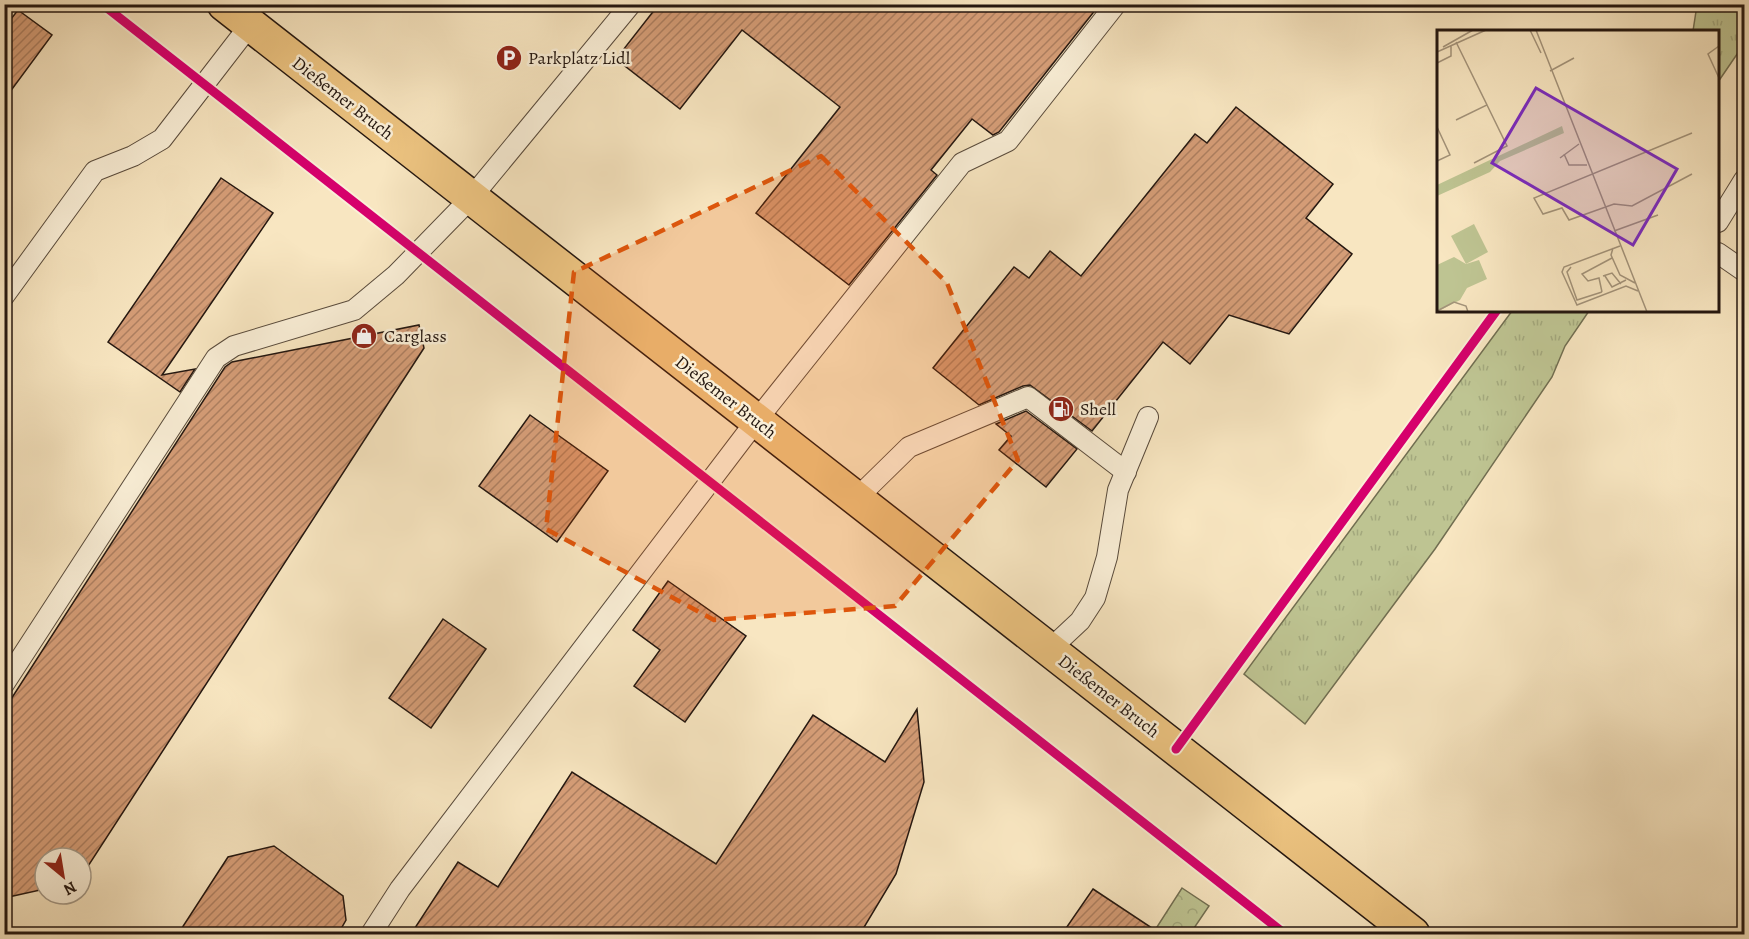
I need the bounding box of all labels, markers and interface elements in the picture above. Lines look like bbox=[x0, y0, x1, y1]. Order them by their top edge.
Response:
inset map bbox=[1437, 30, 1719, 312]
parking icon: Parkplatz Lidl bbox=[494, 43, 524, 73]
place label: Parkplatz Lidl bbox=[528, 46, 631, 70]
street label: Dießemer Bruch bbox=[287, 51, 399, 145]
shop icon: Carglass bbox=[349, 321, 379, 351]
place label: Carglass bbox=[384, 324, 447, 348]
street label: Dießemer Bruch bbox=[670, 350, 782, 444]
fuel station icon: Shell bbox=[1046, 394, 1076, 424]
place label: Shell bbox=[1080, 397, 1116, 421]
street label: Dießemer Bruch bbox=[1053, 649, 1165, 743]
north arrow bbox=[33, 846, 93, 906]
text: N bbox=[59, 876, 81, 901]

